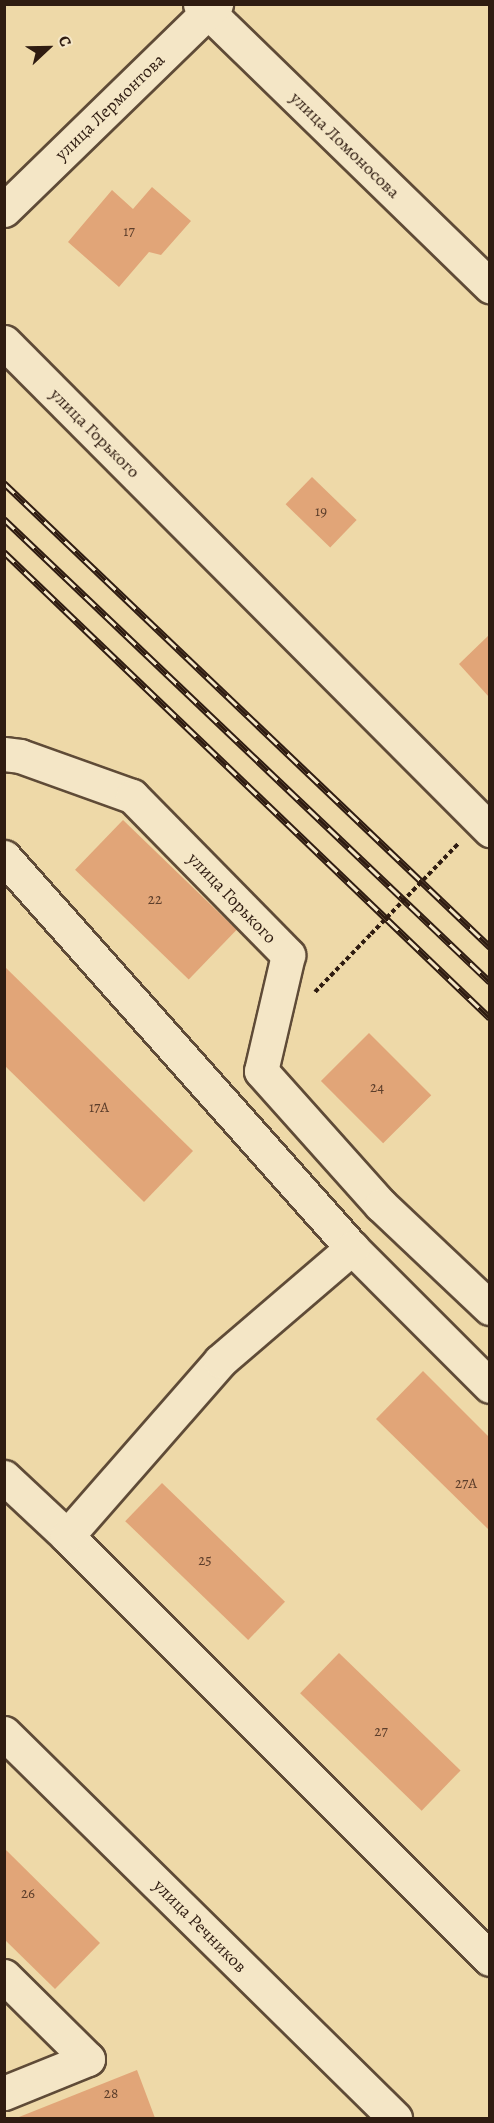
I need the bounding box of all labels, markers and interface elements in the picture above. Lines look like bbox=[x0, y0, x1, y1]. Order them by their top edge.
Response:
north arrow bbox=[18, 18, 78, 78]
text: С bbox=[53, 33, 77, 50]
street label: улица Лермонтова bbox=[51, 49, 169, 165]
street label: улица Ломоносова bbox=[286, 87, 404, 203]
house number: 17 bbox=[123, 223, 135, 241]
street label: улица Горького bbox=[46, 384, 144, 482]
house number: 19 bbox=[315, 503, 327, 521]
street label: улица Горького bbox=[183, 848, 281, 948]
house number: 22 bbox=[148, 891, 162, 909]
house number: 24 bbox=[370, 1079, 384, 1097]
house number: 17А bbox=[89, 1099, 109, 1117]
house number: 27А bbox=[455, 1475, 477, 1493]
house number: 25 bbox=[198, 1552, 212, 1570]
house number: 27 bbox=[374, 1723, 388, 1741]
street label: улица Речников bbox=[149, 1875, 251, 1977]
house number: 26 bbox=[21, 1885, 35, 1903]
house number: 28 bbox=[104, 2085, 118, 2103]

